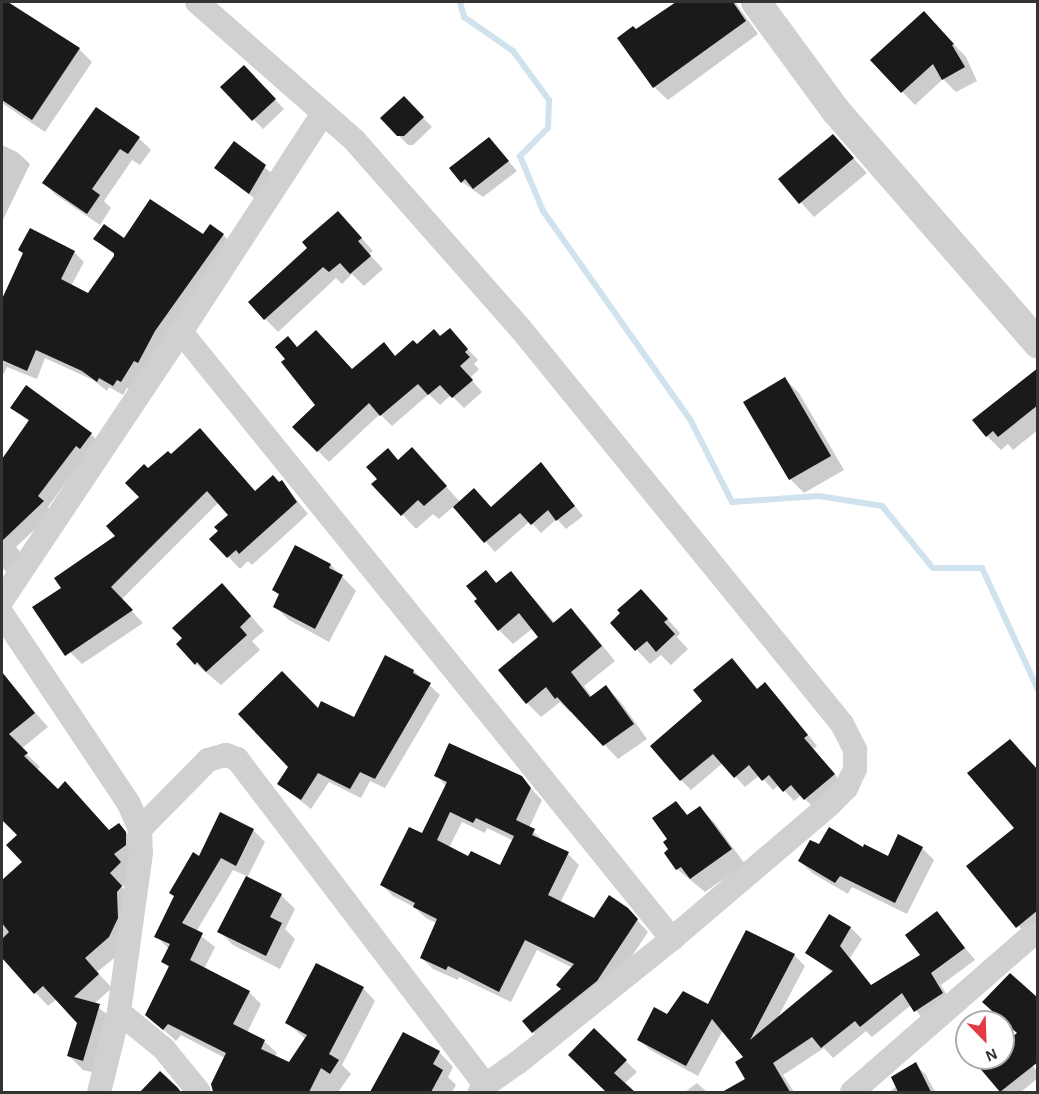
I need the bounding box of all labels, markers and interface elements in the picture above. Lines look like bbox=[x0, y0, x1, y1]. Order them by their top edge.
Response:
north arrow bbox=[955, 1010, 1015, 1070]
text: N bbox=[983, 1045, 999, 1064]

